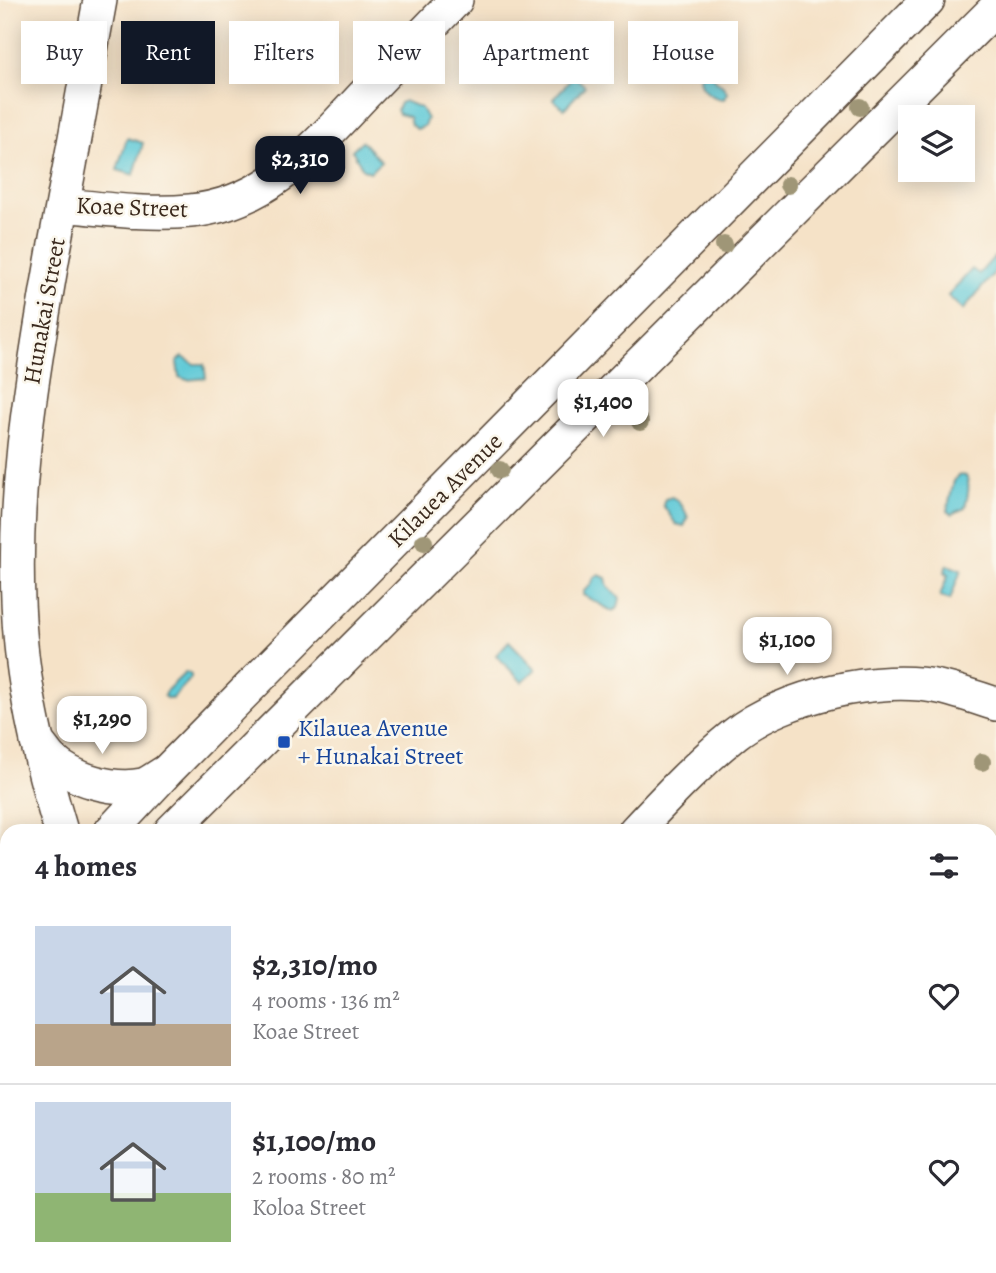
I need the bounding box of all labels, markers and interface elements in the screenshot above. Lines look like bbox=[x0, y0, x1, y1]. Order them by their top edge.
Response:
chip: Buy bbox=[21, 21, 107, 84]
chip: Rent bbox=[121, 21, 215, 84]
chip: Filters bbox=[229, 21, 339, 84]
chip: New bbox=[353, 21, 445, 84]
chip: Apartment bbox=[459, 21, 614, 84]
chip: House bbox=[628, 21, 738, 84]
map controls bbox=[898, 105, 975, 182]
button: layers bbox=[898, 105, 975, 182]
pin: $2,310 bbox=[243, 136, 357, 196]
text: $2,310 bbox=[271, 143, 329, 174]
street label: Koae Street bbox=[75, 189, 189, 225]
street label: Hunakai Street bbox=[15, 235, 73, 387]
pin: $1,400 bbox=[546, 380, 660, 439]
text: $1,400 bbox=[573, 386, 633, 417]
street label: Kilauea Avenue bbox=[381, 426, 509, 554]
pin: $1,100 bbox=[730, 618, 844, 677]
text: $1,100 bbox=[759, 624, 815, 655]
pin: $1,290 bbox=[45, 696, 159, 756]
text: $1,290 bbox=[73, 703, 131, 734]
place label: Kilauea Avenue + Hunakai Street bbox=[298, 712, 464, 772]
marker: Kilauea Avenue + Hunakai Street bbox=[276, 734, 292, 750]
text: 4 homes bbox=[35, 846, 137, 886]
icon: filters bbox=[925, 847, 963, 885]
text: $2,310/mo bbox=[252, 945, 378, 985]
icon: home bbox=[91, 954, 175, 1038]
icon: heart bbox=[925, 977, 963, 1015]
text: 4 rooms · 136 m² bbox=[252, 985, 400, 1016]
text: Koae Street bbox=[252, 1016, 359, 1047]
text: $1,100/mo bbox=[252, 1121, 376, 1161]
icon: home bbox=[91, 1130, 175, 1214]
icon: heart bbox=[925, 1153, 963, 1191]
text: 2 rooms · 80 m² bbox=[252, 1161, 396, 1192]
text: Koloa Street bbox=[252, 1192, 366, 1223]

